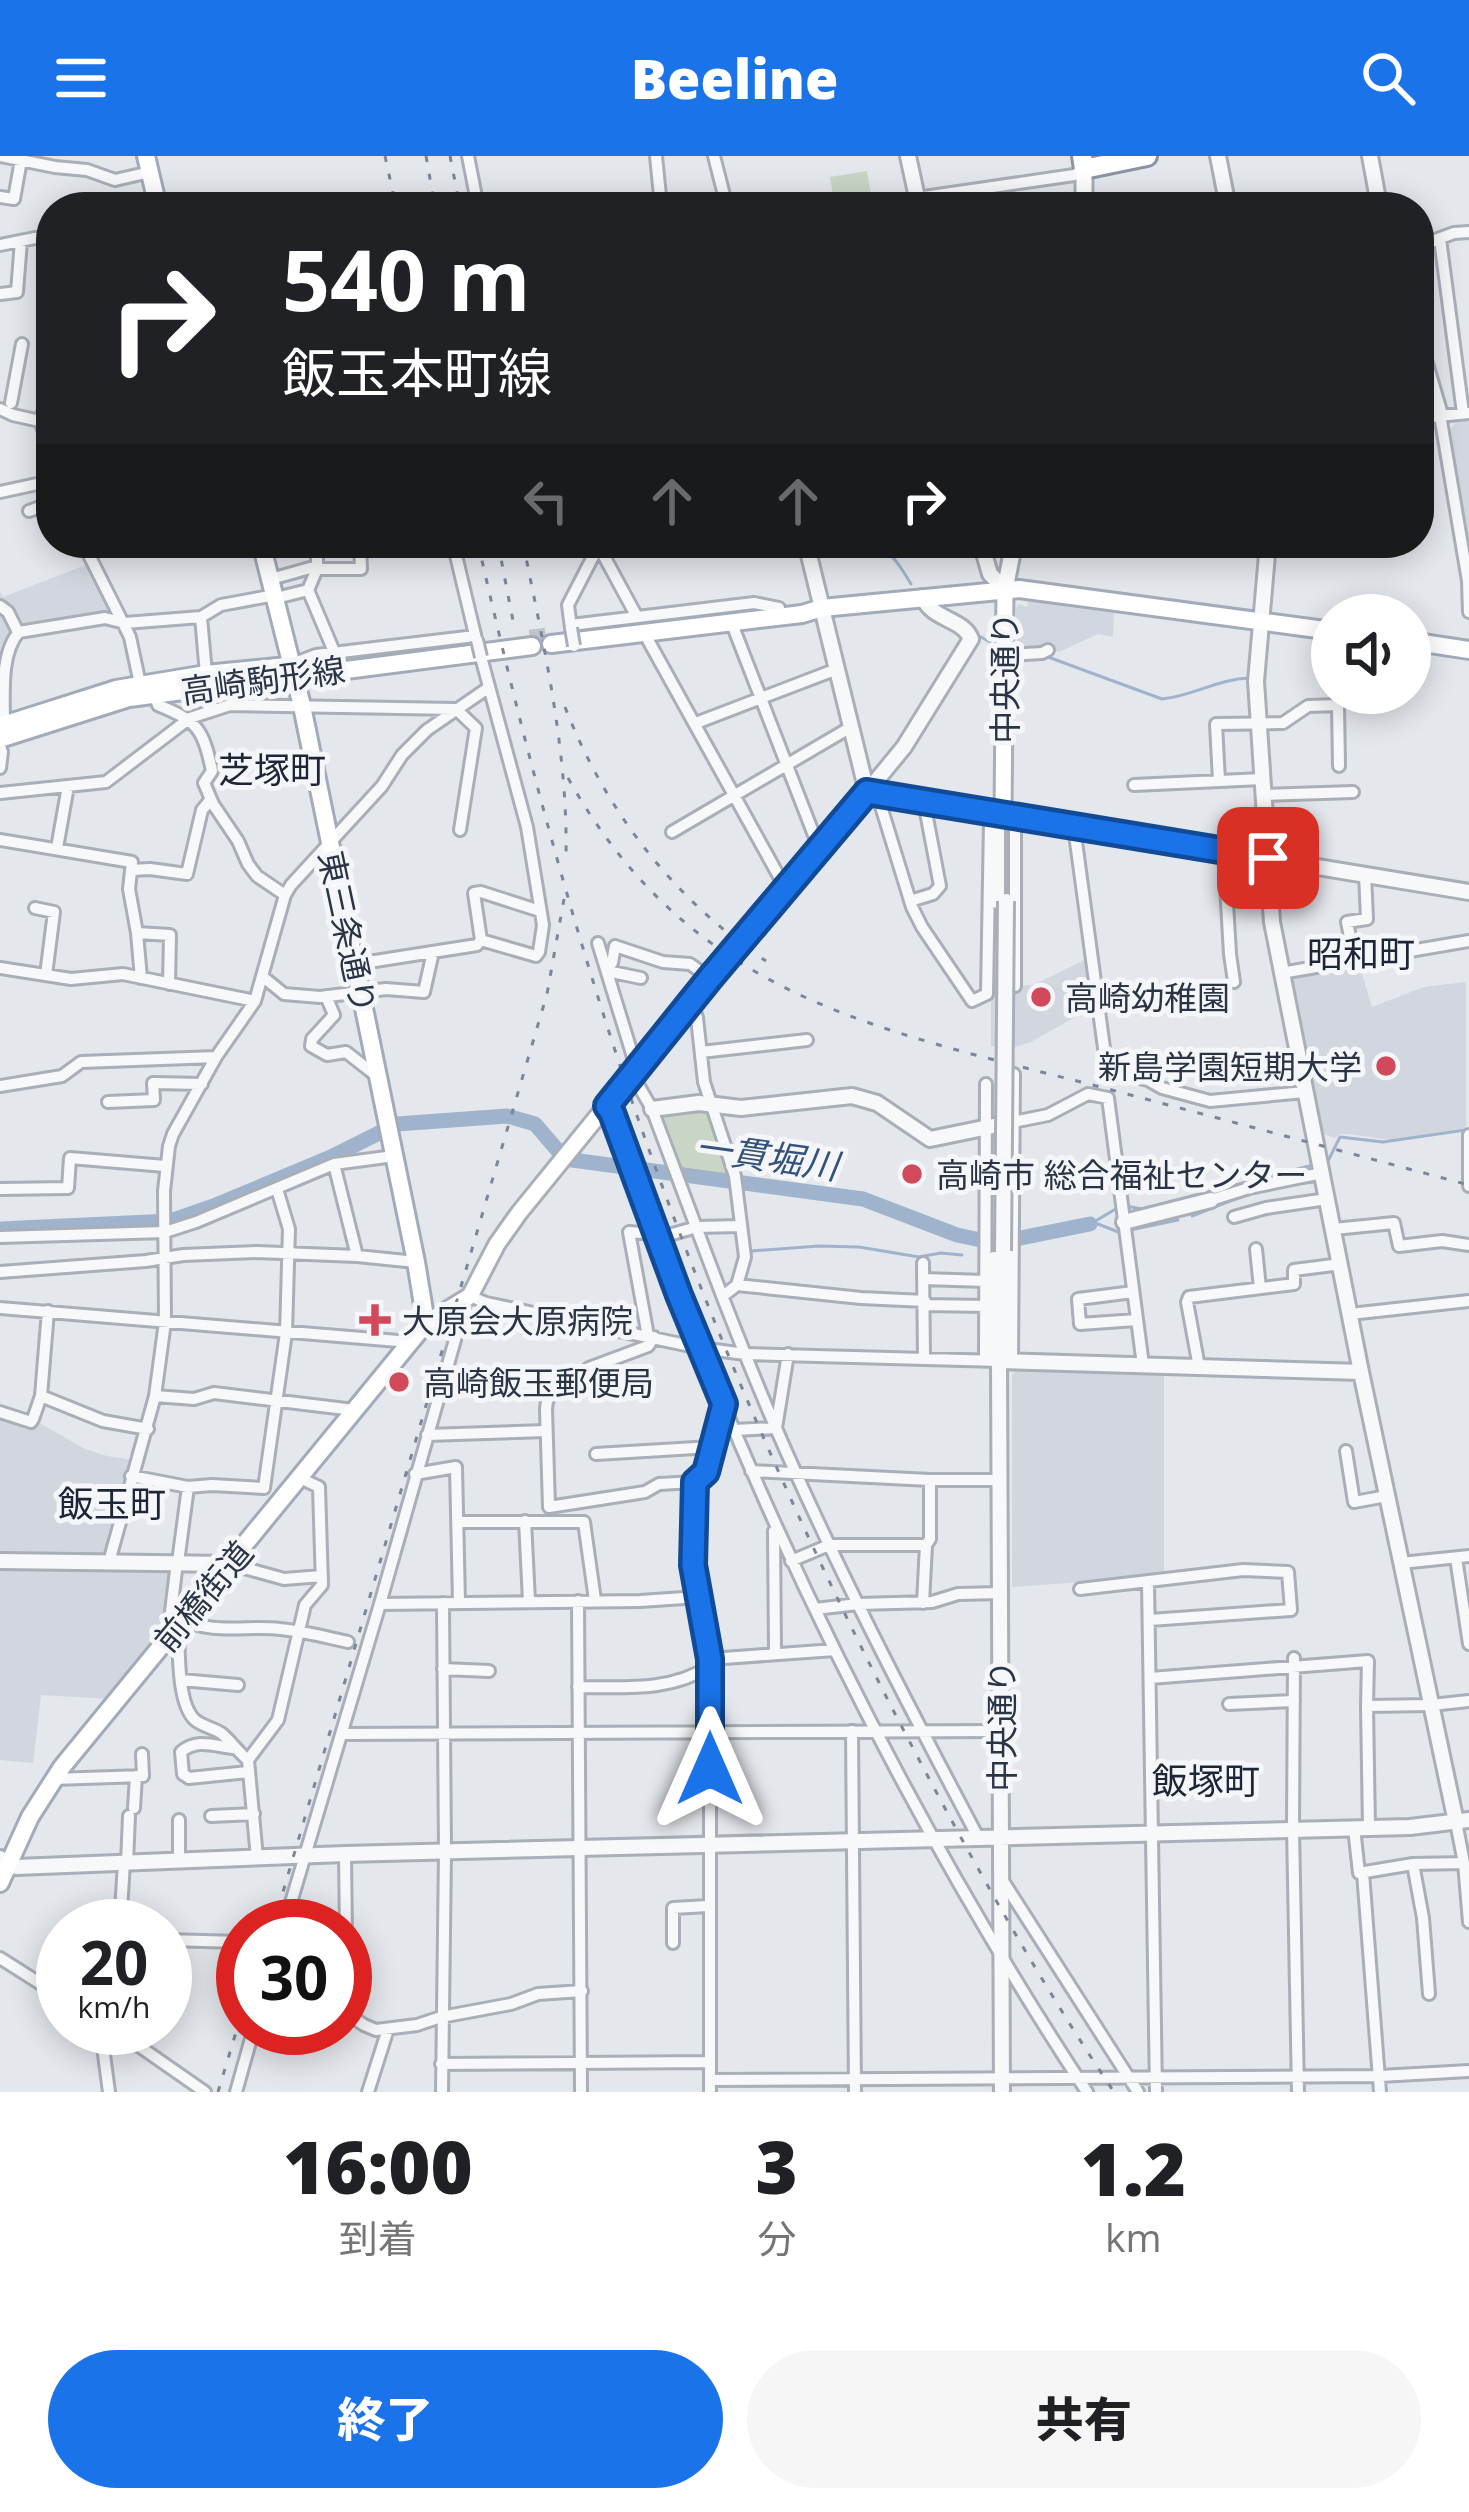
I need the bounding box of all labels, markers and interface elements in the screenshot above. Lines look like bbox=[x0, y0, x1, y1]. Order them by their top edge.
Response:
text: Beeline bbox=[631, 41, 838, 115]
icon: menu bbox=[48, 45, 114, 111]
icon: search bbox=[1355, 45, 1421, 111]
text: 540 m bbox=[282, 221, 530, 336]
icon: right bbox=[84, 240, 240, 396]
text: 飯玉本町線 bbox=[282, 335, 552, 409]
icon: left bbox=[513, 468, 579, 534]
icon: ahead bbox=[639, 468, 705, 534]
icon: ahead bbox=[765, 468, 831, 534]
icon: right bbox=[891, 468, 957, 534]
map controls bbox=[1311, 594, 1431, 714]
button: sound bbox=[1311, 594, 1431, 714]
street label: 中央通り bbox=[982, 612, 1027, 744]
street label: 高崎駒形線 bbox=[178, 646, 348, 714]
district label: 芝塚町 bbox=[218, 745, 326, 794]
pin bbox=[1217, 807, 1319, 909]
icon: arrive bbox=[1235, 825, 1301, 891]
street label: 東三条通り bbox=[309, 847, 387, 1017]
district label: 昭和町 bbox=[1307, 929, 1415, 978]
place label: 高崎幼稚園 bbox=[1065, 975, 1230, 1020]
marker: 高崎幼稚園 bbox=[1028, 984, 1054, 1010]
place label: 新島学園短期大学 bbox=[1098, 1044, 1362, 1089]
marker: 新島学園短期大学 bbox=[1373, 1053, 1399, 1079]
water label: 一貫堀川 bbox=[692, 1122, 846, 1191]
place label: 高崎市 総合福祉センター bbox=[936, 1152, 1308, 1197]
marker: 高崎市 総合福祉センター bbox=[899, 1161, 925, 1187]
place label: 大原会大原病院 bbox=[402, 1298, 633, 1343]
marker: 大原会大原病院 bbox=[359, 1304, 391, 1336]
place label: 高崎飯玉郵便局 bbox=[423, 1360, 654, 1405]
marker: 高崎飯玉郵便局 bbox=[386, 1369, 412, 1395]
district label: 飯玉町 bbox=[58, 1479, 166, 1528]
street label: 前橋街道 bbox=[143, 1531, 263, 1661]
street label: 中央通り bbox=[979, 1660, 1024, 1792]
position arrow bbox=[647, 1706, 773, 1832]
district label: 飯塚町 bbox=[1152, 1756, 1260, 1805]
speed limit sign: 30 bbox=[216, 1899, 372, 2055]
text: 20 bbox=[80, 1921, 148, 2003]
text: km/h bbox=[78, 1986, 150, 2027]
text: 16:00 bbox=[283, 2117, 473, 2215]
text: 3 bbox=[756, 2117, 798, 2215]
text: 1.2 bbox=[1081, 2119, 1186, 2217]
text: km bbox=[1105, 2210, 1162, 2263]
text: 到着 bbox=[339, 2211, 417, 2264]
text: 分 bbox=[757, 2211, 796, 2264]
button: 終了 bbox=[48, 2350, 723, 2488]
button: 共有 bbox=[747, 2350, 1421, 2488]

